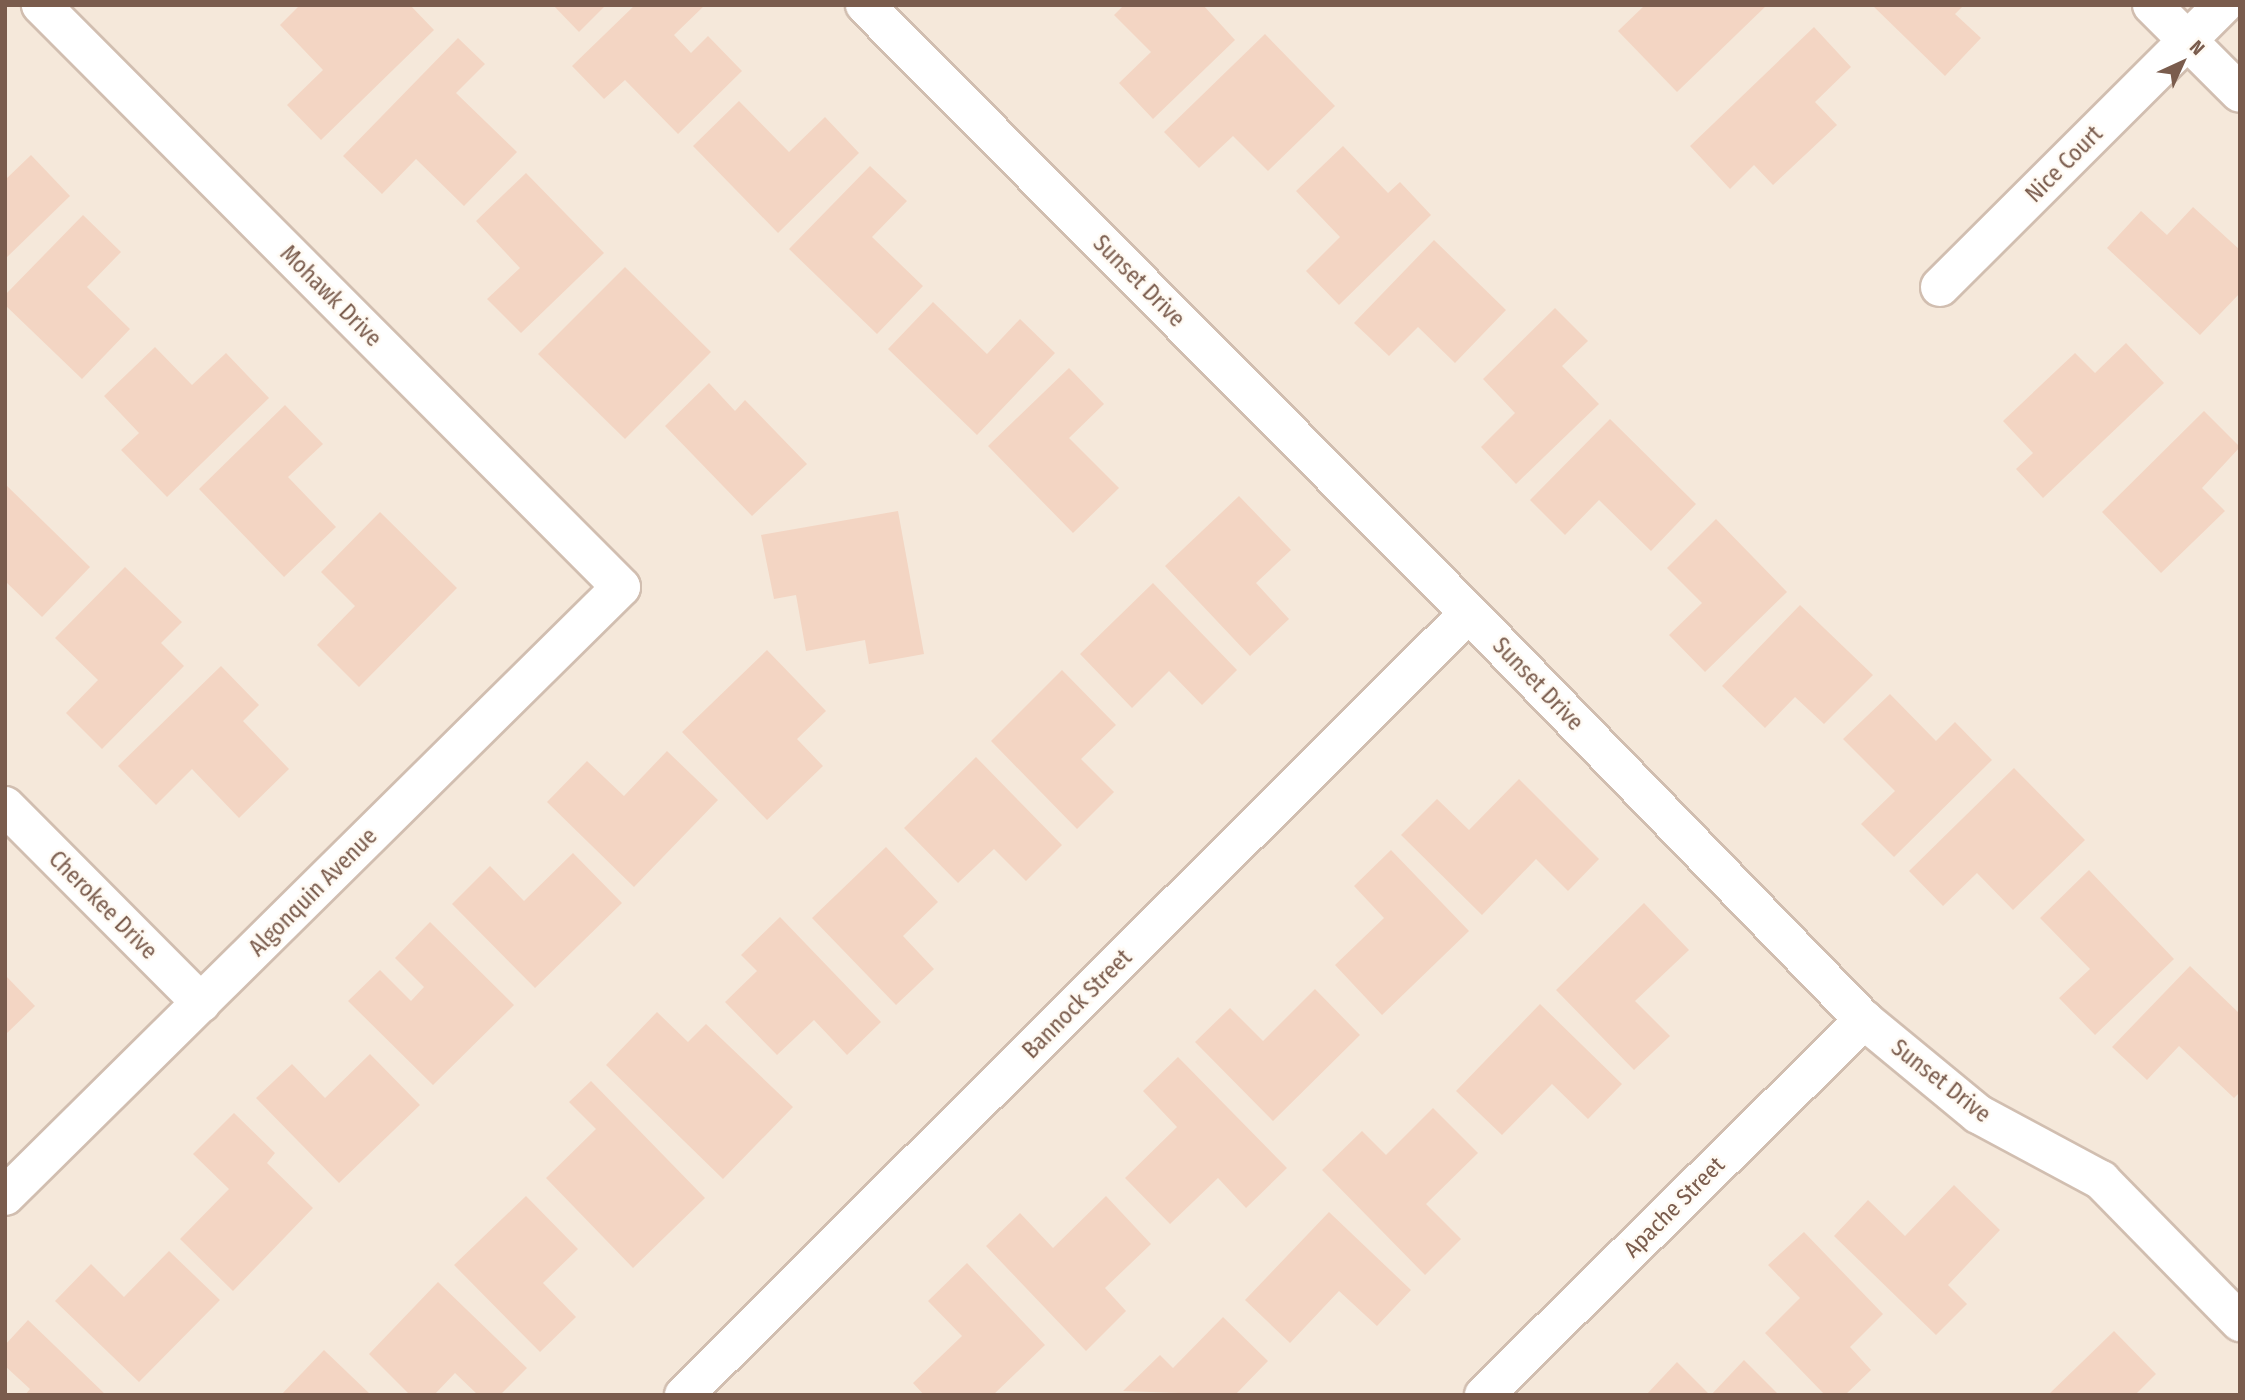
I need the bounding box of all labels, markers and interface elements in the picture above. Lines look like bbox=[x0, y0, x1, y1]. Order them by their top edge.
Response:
north arrow bbox=[2147, 28, 2217, 98]
text: N bbox=[2185, 36, 2209, 60]
street label: Nice Court bbox=[2020, 120, 2108, 208]
street label: Sunset Drive bbox=[1087, 229, 1191, 333]
street label: Mohawk Drive bbox=[275, 240, 387, 352]
street label: Sunset Drive bbox=[1487, 632, 1589, 736]
street label: Algonquin Avenue bbox=[243, 822, 383, 962]
street label: Cherokee Drive bbox=[43, 845, 163, 965]
street label: Bannock Street bbox=[1017, 944, 1137, 1064]
street label: Sunset Drive bbox=[1886, 1034, 1996, 1128]
street label: Apache Street bbox=[1618, 1151, 1730, 1263]

